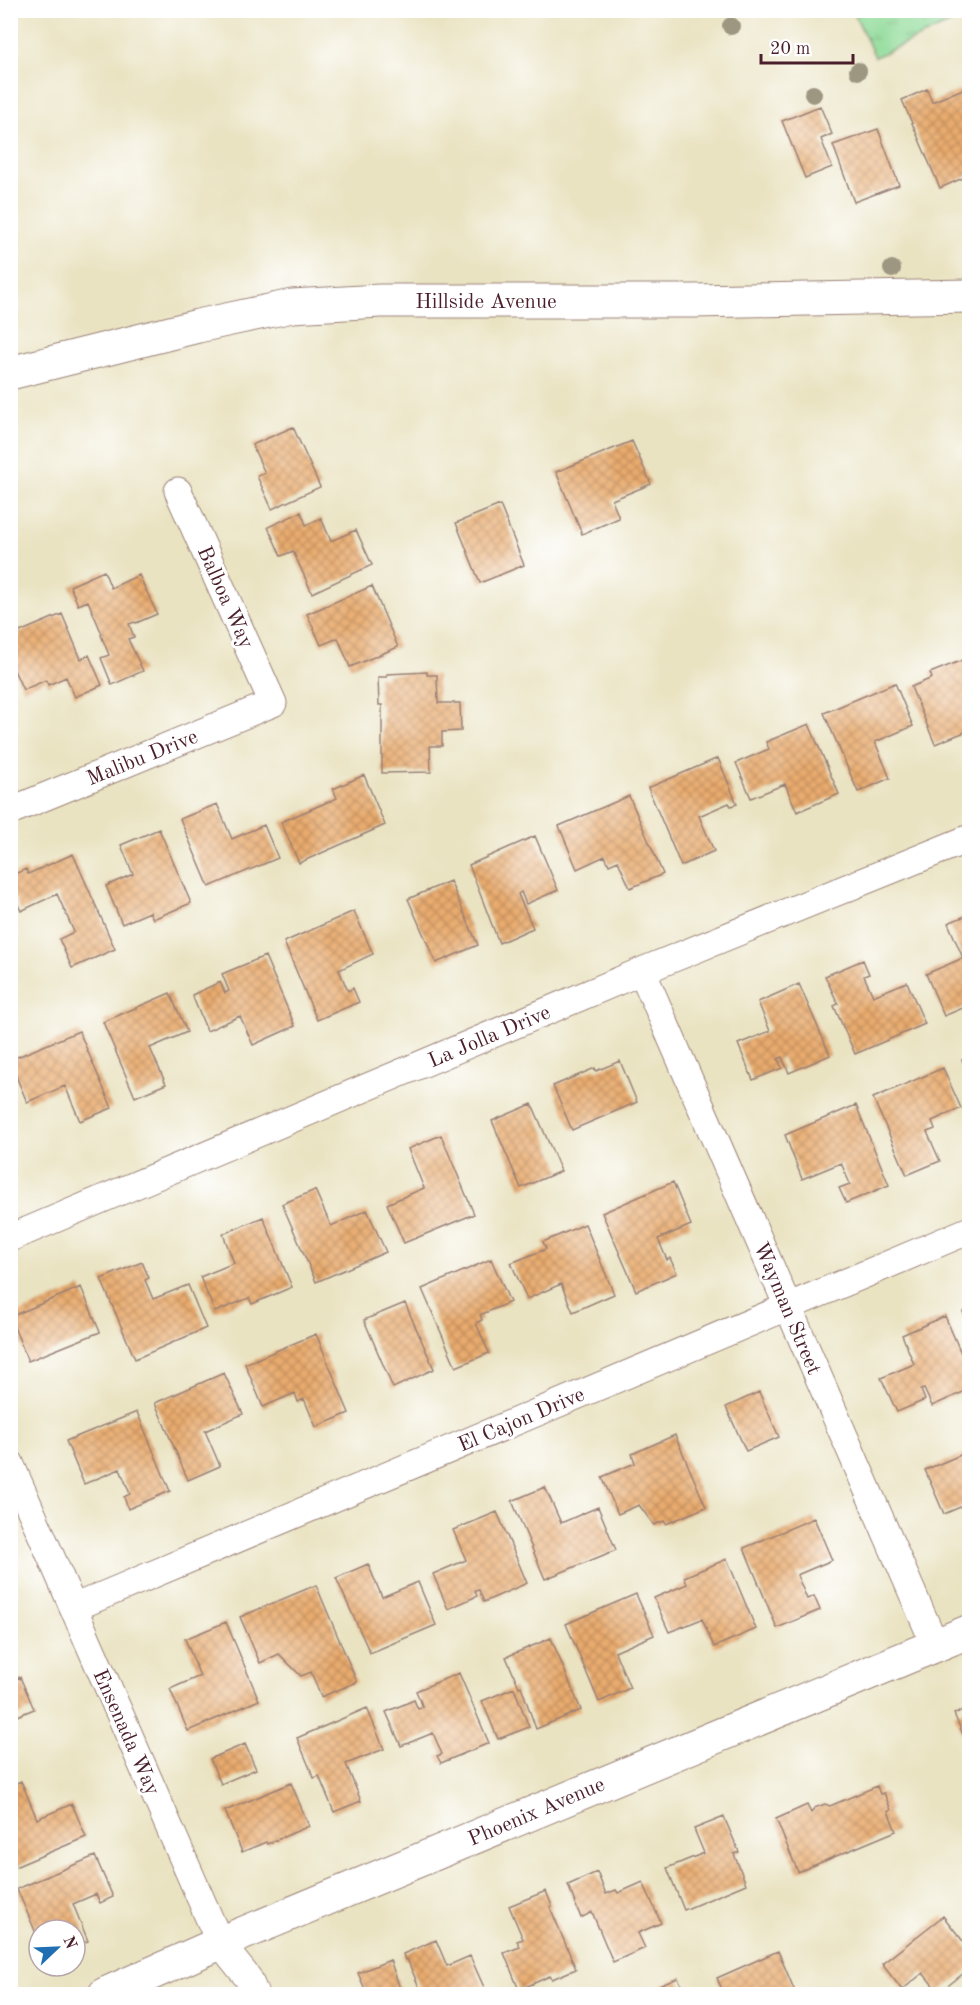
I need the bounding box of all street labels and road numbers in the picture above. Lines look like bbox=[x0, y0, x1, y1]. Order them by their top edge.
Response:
street label: Hillside Avenue bbox=[415, 292, 557, 313]
street label: Balboa Way bbox=[193, 543, 257, 652]
street label: Malibu Drive bbox=[84, 727, 201, 790]
street label: La Jolla Drive bbox=[426, 1002, 554, 1072]
street label: Wayman Street bbox=[749, 1239, 824, 1378]
street label: El Cajon Drive bbox=[455, 1384, 588, 1456]
street label: Ensenada Way bbox=[88, 1666, 163, 1799]
street label: Phoenix Avenue bbox=[465, 1774, 608, 1851]

